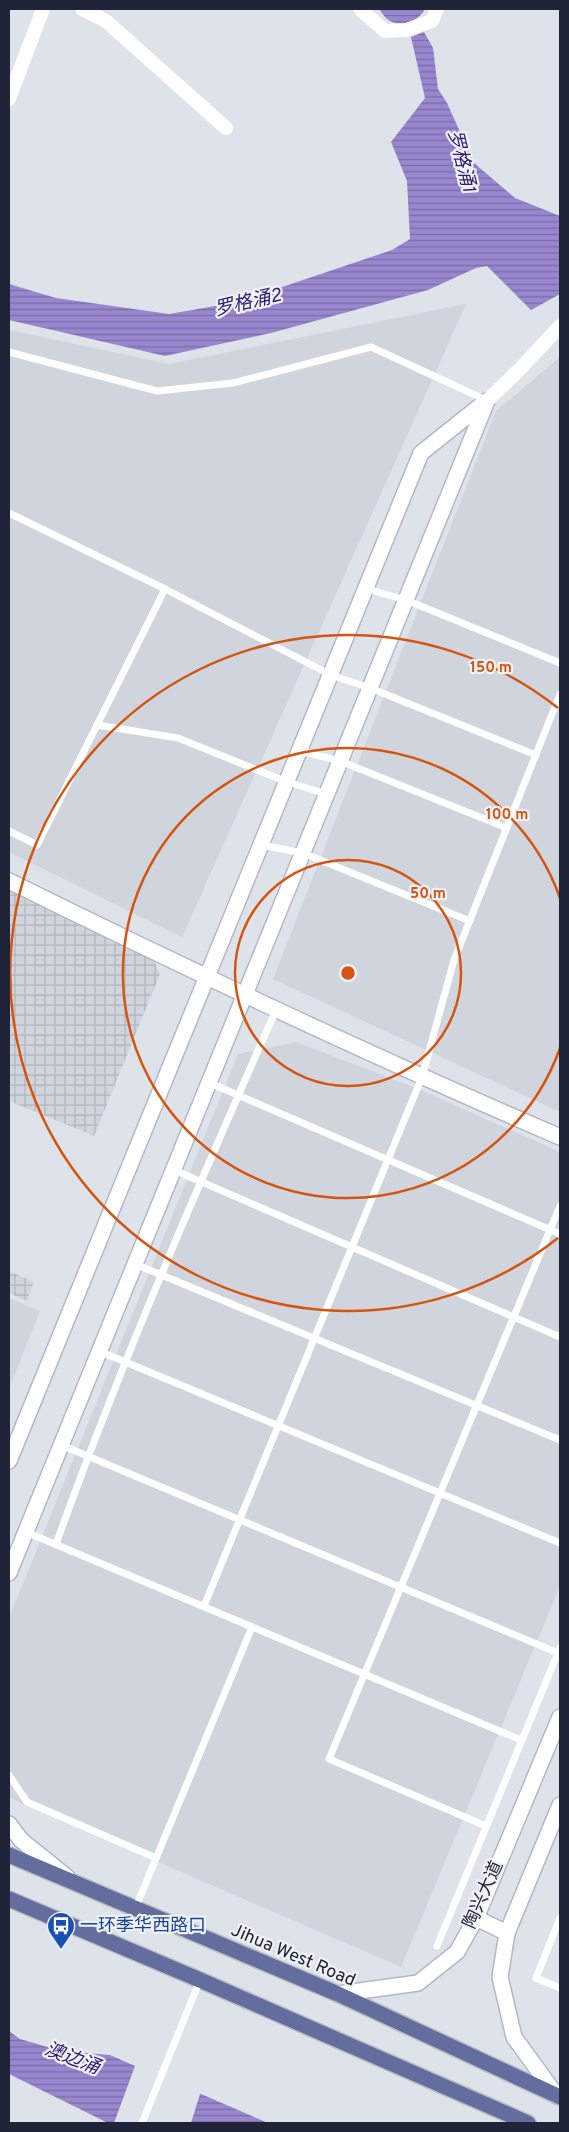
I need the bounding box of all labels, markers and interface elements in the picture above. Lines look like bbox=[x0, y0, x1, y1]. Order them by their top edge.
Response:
water label: 罗格涌1 bbox=[442, 127, 480, 195]
water label: 罗格涌2 bbox=[212, 283, 285, 322]
text: 150 m bbox=[470, 659, 512, 678]
text: 100 m bbox=[486, 806, 528, 825]
text: 50 m bbox=[410, 885, 446, 904]
centre of rings bbox=[339, 964, 357, 982]
street label: 陶兴大道 bbox=[459, 1857, 509, 1933]
bus stop icon: 一环季华西路口 bbox=[46, 1911, 76, 1950]
place label: 一环季华西路口 bbox=[80, 1915, 206, 1938]
street label: Jihua West Road bbox=[227, 1919, 359, 1993]
water label: 澳边涌 bbox=[41, 2038, 105, 2081]

